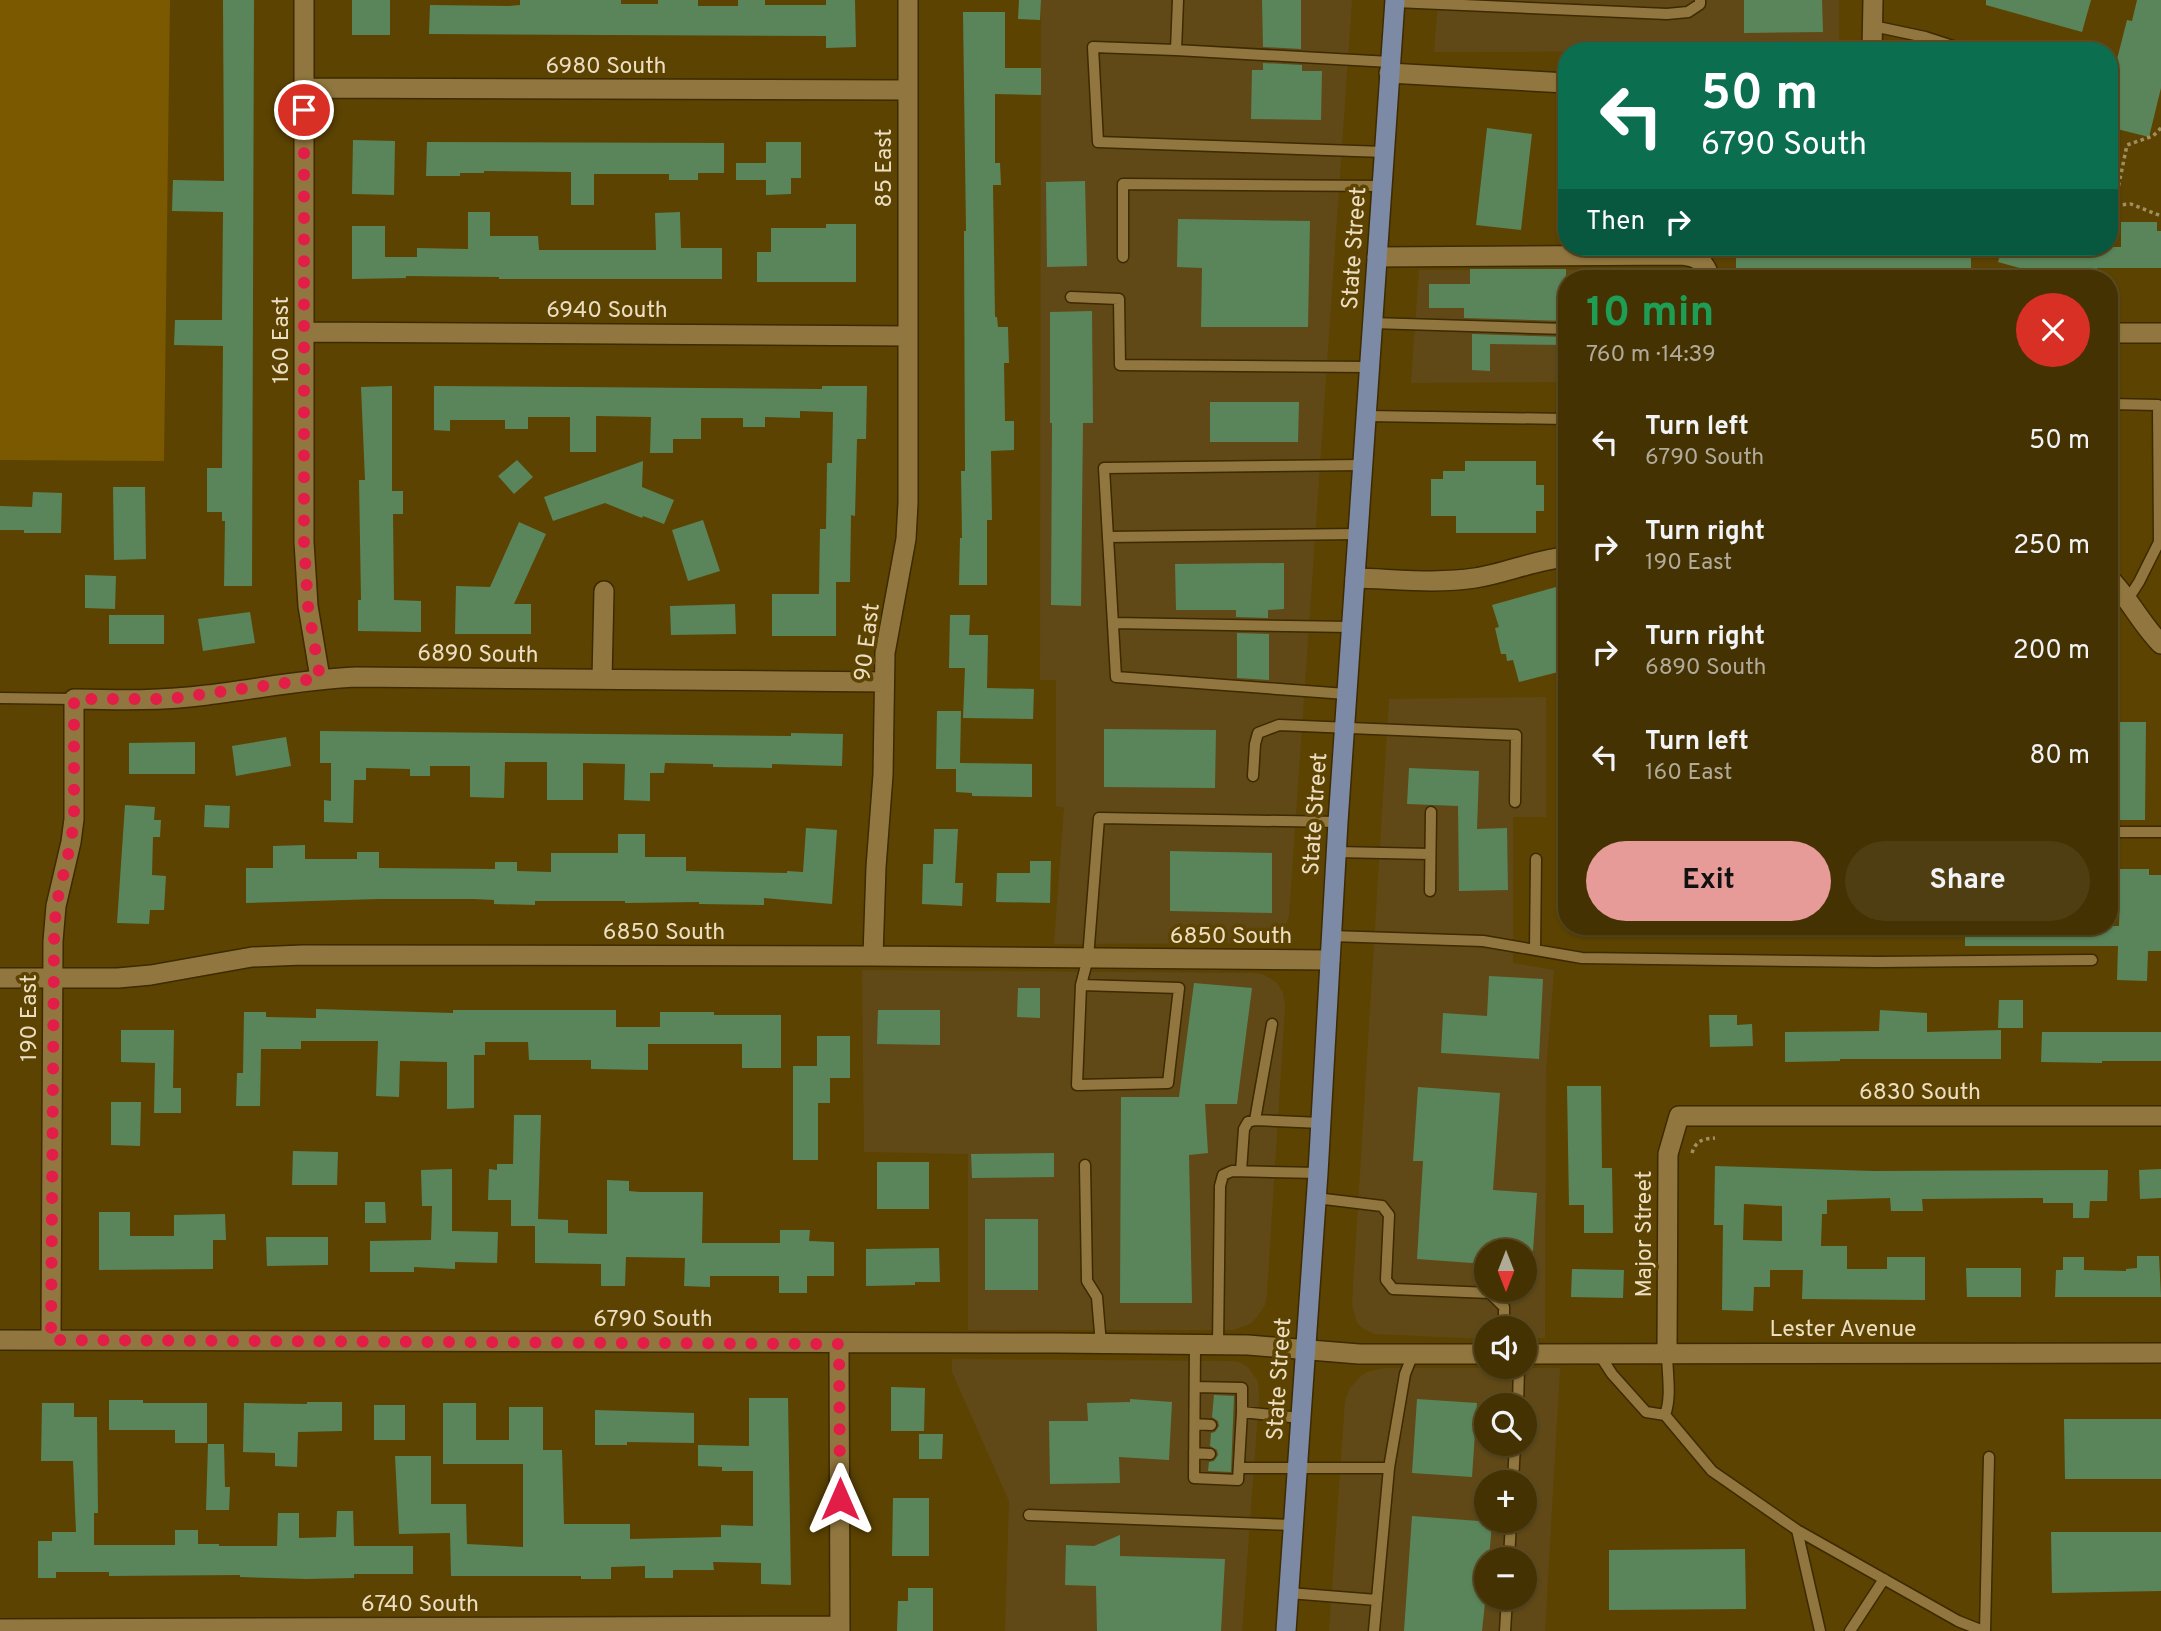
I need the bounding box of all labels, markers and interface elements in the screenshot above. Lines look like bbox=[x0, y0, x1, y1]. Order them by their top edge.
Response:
street label: 6980 South bbox=[546, 53, 666, 82]
text: 50 m bbox=[1701, 65, 1818, 127]
icon: left bbox=[1586, 70, 1677, 161]
pin bbox=[274, 80, 334, 140]
icon: arrive bbox=[285, 91, 323, 129]
text: 6790 South bbox=[1701, 126, 1867, 166]
street label: 85 East bbox=[871, 129, 900, 207]
street label: State Street bbox=[1337, 186, 1374, 311]
icon: right bbox=[1659, 203, 1697, 241]
text: Then bbox=[1586, 206, 1645, 239]
text: 10 min bbox=[1586, 288, 1714, 341]
button: close bbox=[2016, 293, 2090, 367]
street label: 160 East bbox=[268, 296, 297, 384]
street label: 6940 South bbox=[546, 297, 668, 326]
text: 760 m · 14:39 bbox=[1586, 341, 1716, 370]
text: Turn left bbox=[1645, 411, 1749, 444]
icon: left bbox=[1586, 423, 1624, 461]
text: 50 m bbox=[2029, 425, 2090, 458]
text: 6790 South bbox=[1645, 444, 1764, 473]
text: Turn right bbox=[1645, 516, 1765, 549]
icon: right bbox=[1586, 528, 1624, 566]
text: 250 m bbox=[2013, 530, 2090, 563]
text: 190 East bbox=[1645, 549, 1732, 578]
street label: 90 East bbox=[849, 601, 888, 683]
text: Turn right bbox=[1645, 621, 1765, 654]
icon: right bbox=[1586, 633, 1624, 671]
text: 200 m bbox=[2013, 635, 2090, 668]
street label: 6890 South bbox=[417, 640, 539, 671]
text: 6890 South bbox=[1645, 654, 1766, 683]
text: Turn left bbox=[1645, 726, 1749, 759]
icon: left bbox=[1586, 738, 1624, 776]
text: 80 m bbox=[2030, 740, 2090, 773]
street label: State Street bbox=[1298, 752, 1335, 877]
text: 160 East bbox=[1645, 759, 1733, 788]
button: Exit bbox=[1586, 841, 1831, 921]
button: Share bbox=[1845, 841, 2090, 921]
street label: 6850 South bbox=[603, 919, 725, 948]
street label: 6850 South bbox=[1170, 923, 1292, 952]
street label: 190 East bbox=[16, 974, 45, 1062]
street label: 6830 South bbox=[1859, 1079, 1981, 1108]
street label: Major Street bbox=[1631, 1171, 1660, 1297]
north arrow bbox=[1474, 1239, 1536, 1302]
map controls bbox=[1474, 1239, 1537, 1610]
street label: 6790 South bbox=[593, 1306, 713, 1335]
button: sound bbox=[1474, 1316, 1537, 1379]
street label: Lester Avenue bbox=[1770, 1316, 1916, 1345]
street label: State Street bbox=[1262, 1317, 1299, 1442]
button: search bbox=[1474, 1393, 1537, 1456]
position arrow bbox=[803, 1462, 877, 1536]
button: + bbox=[1474, 1470, 1537, 1533]
button: − bbox=[1474, 1547, 1537, 1610]
street label: 6740 South bbox=[361, 1591, 479, 1620]

